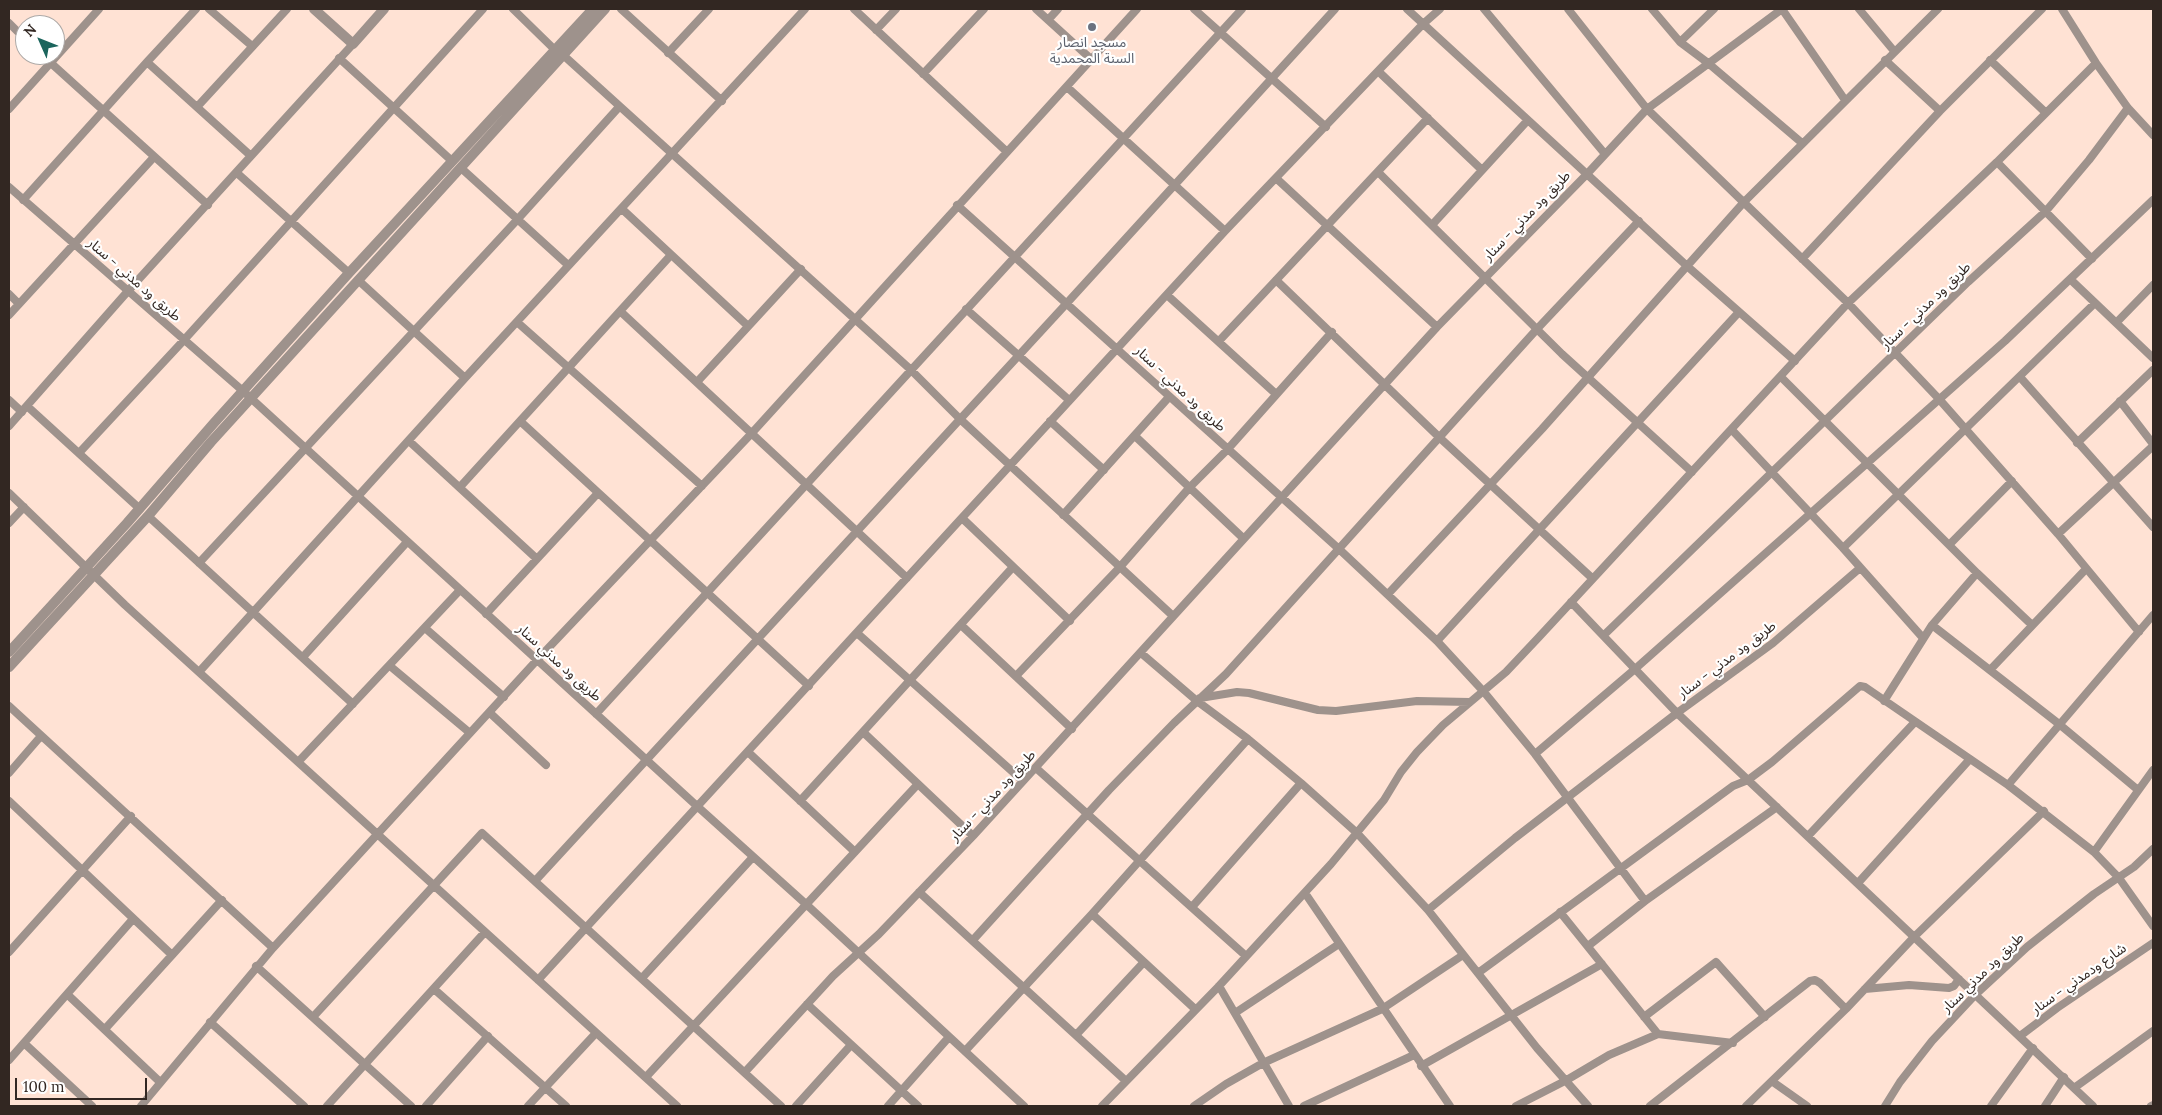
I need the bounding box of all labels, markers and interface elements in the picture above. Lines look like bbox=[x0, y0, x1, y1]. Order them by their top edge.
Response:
north arrow bbox=[15, 15, 65, 65]
text: N bbox=[20, 20, 40, 40]
marker: مسجد انصار السنة المحمدية bbox=[1086, 21, 1098, 33]
place label: مسجد انصار السنة المحمدية bbox=[1050, 35, 1134, 68]
street label: طريق ود مدني - سنار bbox=[1480, 168, 1574, 264]
street label: طريق ود مدني - سنار bbox=[84, 235, 184, 325]
street label: طريق ود مدني - سنار bbox=[1878, 259, 1974, 353]
street label: طريق ود مدني - سنار bbox=[1131, 342, 1229, 436]
street label: طريق ود مدني - سنار bbox=[1675, 618, 1779, 702]
street label: طريق ود مدني سنار bbox=[513, 621, 605, 705]
street label: طريق ود مدني - سنار bbox=[946, 747, 1040, 845]
street label: طريق ود مدني سنار bbox=[1938, 929, 2028, 1017]
street label: شارع ودمدني - سنار bbox=[2028, 940, 2130, 1018]
scale bar bbox=[18, 1068, 150, 1100]
text: 100 m bbox=[23, 1077, 64, 1096]

